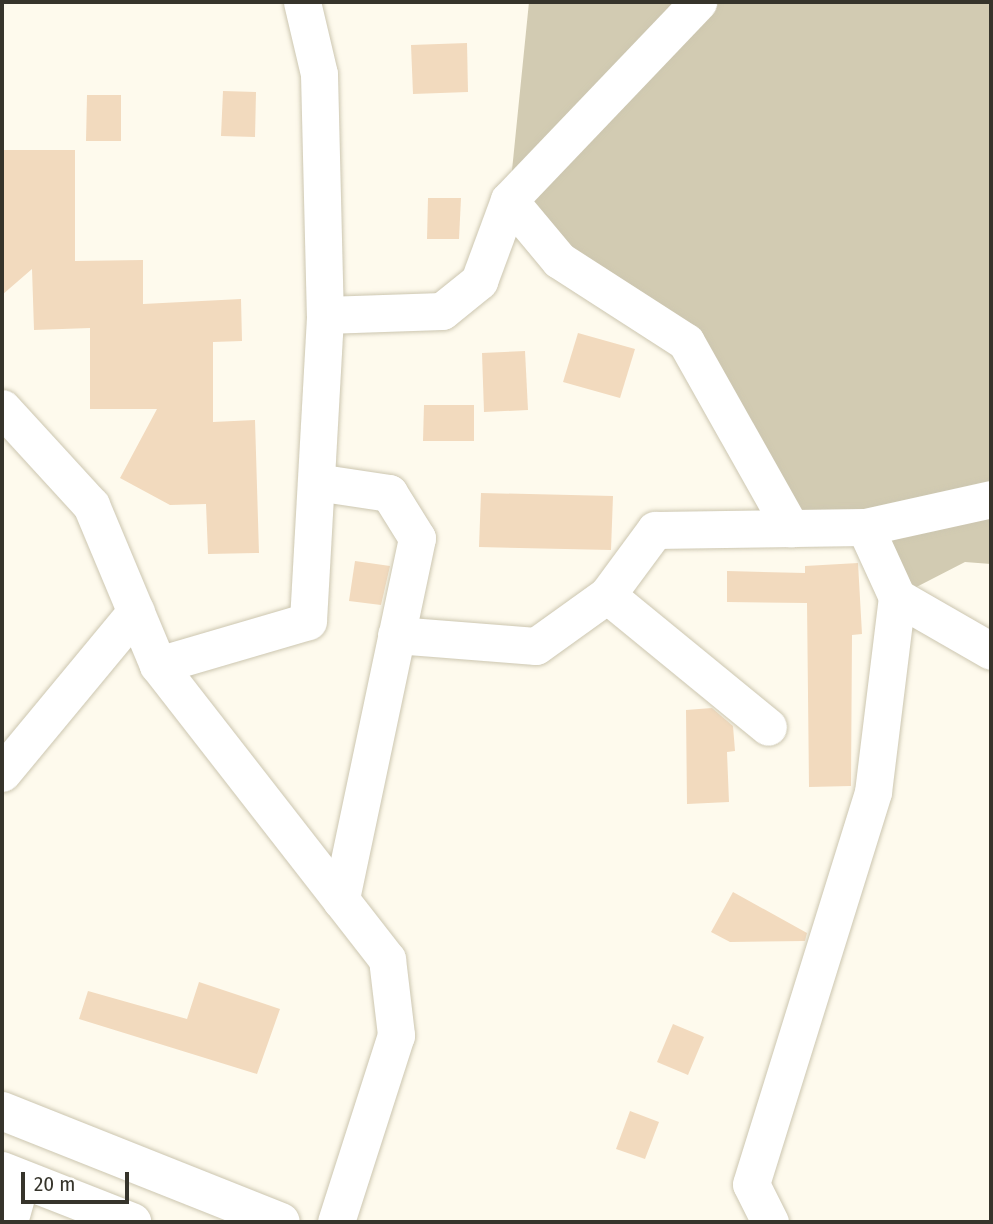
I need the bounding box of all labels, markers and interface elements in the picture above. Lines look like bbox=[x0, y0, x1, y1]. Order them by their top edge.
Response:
scale bar bbox=[24, 1158, 133, 1202]
text: 20 m bbox=[34, 1171, 75, 1197]

